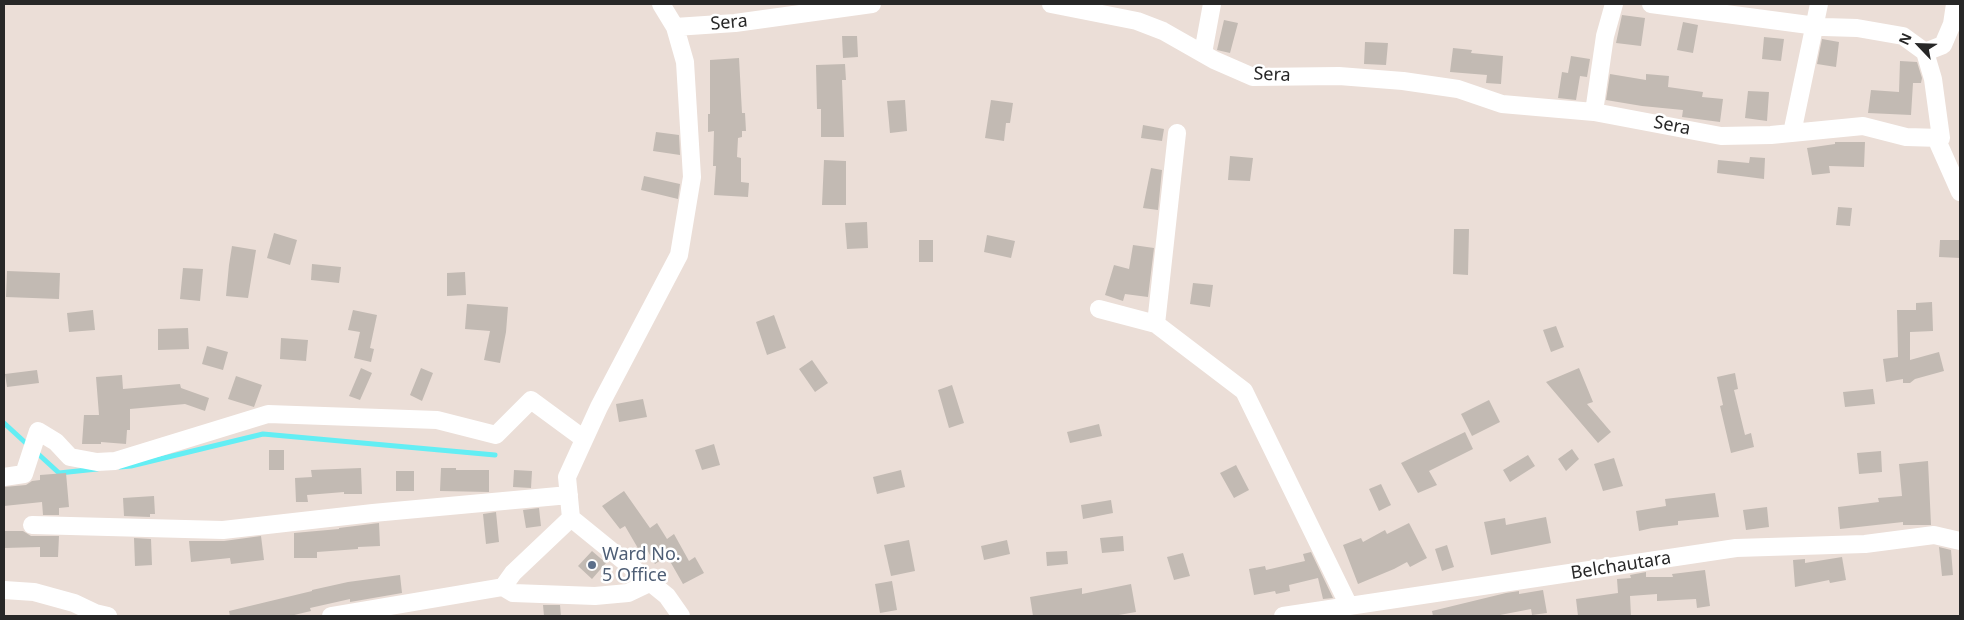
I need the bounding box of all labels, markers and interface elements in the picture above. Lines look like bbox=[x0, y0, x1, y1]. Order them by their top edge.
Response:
street label: Sera bbox=[710, 11, 748, 35]
north arrow bbox=[1894, 20, 1944, 70]
text: N bbox=[1894, 30, 1916, 48]
street label: Sera bbox=[1253, 63, 1291, 87]
street label: Sera bbox=[1652, 112, 1692, 140]
place label: Ward No. 5 Office bbox=[602, 544, 681, 586]
street label: Belchautara bbox=[1569, 547, 1673, 585]
marker: Ward No. 5 Office bbox=[586, 559, 598, 571]

